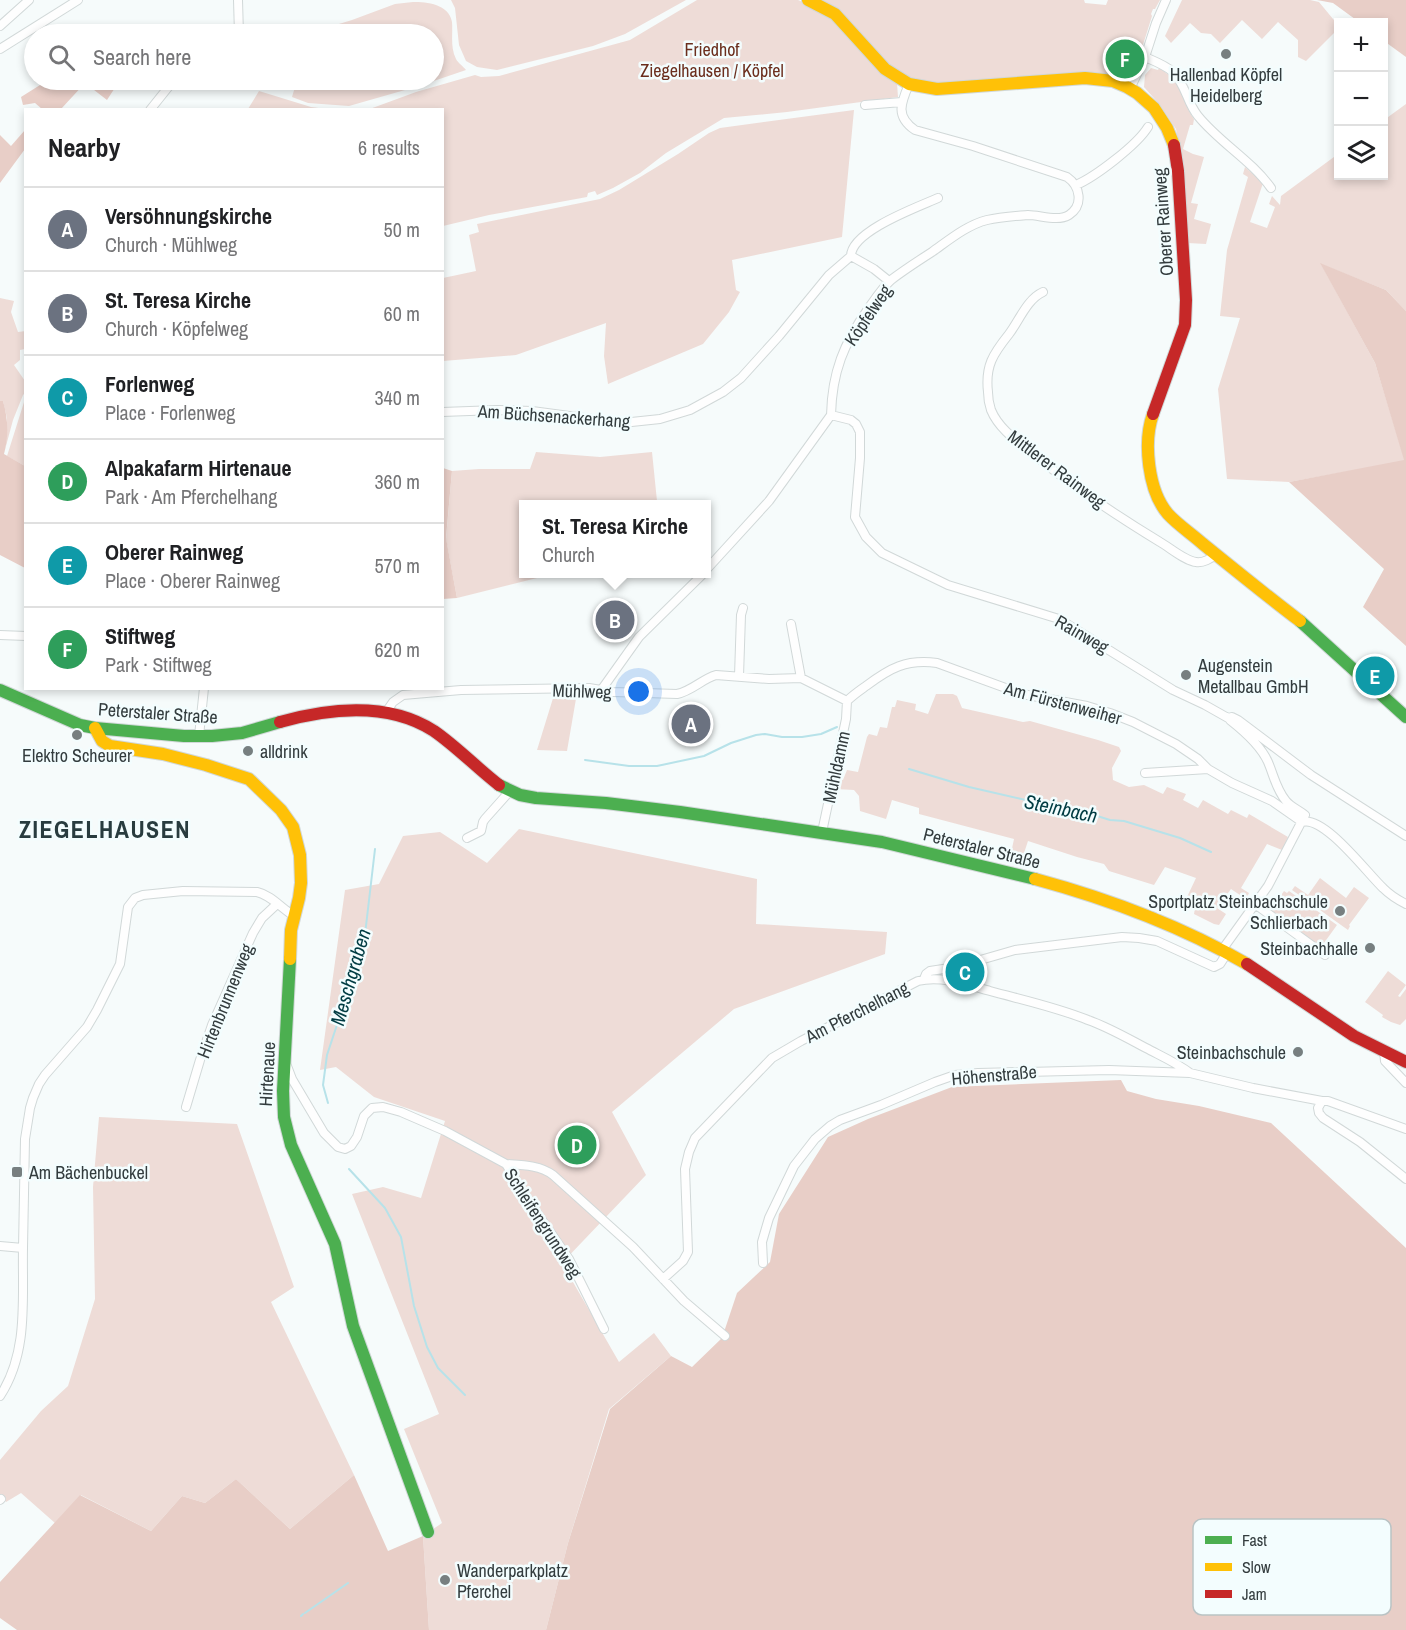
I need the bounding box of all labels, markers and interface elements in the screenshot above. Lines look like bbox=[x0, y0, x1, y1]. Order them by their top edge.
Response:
map controls bbox=[1334, 18, 1388, 180]
button: + bbox=[1334, 18, 1388, 72]
search box bbox=[24, 24, 444, 90]
pin: F bbox=[1106, 36, 1144, 82]
park label: Friedhof Ziegelhausen / Köpfel bbox=[640, 37, 784, 83]
icon: search bbox=[45, 41, 78, 74]
text: Search here bbox=[93, 42, 191, 72]
marker: Hallenbad Köpfel Heidelberg bbox=[1219, 47, 1233, 61]
place label: Hallenbad Köpfel Heidelberg bbox=[1170, 62, 1282, 108]
button: − bbox=[1334, 72, 1388, 126]
button: layers bbox=[1334, 126, 1388, 180]
text: Nearby bbox=[48, 130, 120, 165]
text: 6 results bbox=[358, 134, 420, 161]
street label: Oberer Rainweg bbox=[1147, 166, 1179, 277]
text: Versöhnungskirche bbox=[105, 201, 272, 231]
text: A bbox=[62, 216, 73, 243]
text: 50 m bbox=[384, 216, 420, 243]
text: Church · Mühlweg bbox=[105, 231, 237, 258]
street label: Köpfelweg bbox=[838, 279, 898, 351]
text: St. Teresa Kirche bbox=[105, 285, 251, 315]
text: B bbox=[62, 300, 73, 327]
text: 60 m bbox=[384, 300, 420, 327]
text: Church · Köpfelweg bbox=[105, 315, 248, 342]
text: Forlenweg bbox=[105, 369, 194, 399]
text: C bbox=[62, 384, 73, 411]
text: 340 m bbox=[374, 384, 420, 411]
street label: Am Büchsenackerhang bbox=[476, 398, 632, 434]
text: Place · Forlenweg bbox=[105, 399, 235, 426]
street label: Mittlerer Rainweg bbox=[1003, 424, 1112, 515]
text: Alpakafarm Hirtenaue bbox=[105, 453, 291, 483]
text: D bbox=[62, 468, 73, 495]
text: 360 m bbox=[374, 468, 420, 495]
text: Park · Am Pferchelhang bbox=[105, 483, 277, 510]
popup bbox=[519, 500, 711, 578]
text: St. Teresa Kirche bbox=[542, 511, 688, 541]
text: Oberer Rainweg bbox=[105, 537, 243, 567]
text: Church bbox=[542, 541, 595, 568]
text: E bbox=[62, 552, 73, 579]
text: 570 m bbox=[374, 552, 420, 579]
text: Place · Oberer Rainweg bbox=[105, 567, 280, 594]
pin: B bbox=[596, 598, 634, 642]
street label: Rainweg bbox=[1051, 609, 1114, 660]
text: Stiftweg bbox=[105, 621, 175, 651]
text: F bbox=[62, 636, 73, 663]
text: 620 m bbox=[374, 636, 420, 663]
text: Park · Stiftweg bbox=[105, 651, 212, 678]
place label: Augenstein Metallbau GmbH bbox=[1197, 653, 1309, 699]
pin: E bbox=[1356, 654, 1394, 698]
marker: Augenstein Metallbau GmbH bbox=[1179, 668, 1193, 682]
street label: Am Fürstenweiher bbox=[1001, 675, 1125, 731]
street label: Mühlweg bbox=[552, 677, 613, 705]
your location bbox=[624, 677, 653, 706]
street label: Peterstaler Straße bbox=[97, 696, 219, 730]
pin: A bbox=[672, 702, 710, 746]
marker: Elektro Scheurer bbox=[70, 728, 84, 742]
street label: Mühldamm bbox=[816, 729, 856, 805]
place label: alldrink bbox=[260, 739, 308, 764]
place label: Elektro Scheurer bbox=[22, 743, 132, 768]
marker: alldrink bbox=[241, 744, 255, 758]
water label: Steinbach bbox=[1022, 787, 1100, 829]
district label: ZIEGELHAUSEN bbox=[19, 813, 191, 845]
street label: Peterstaler Straße bbox=[921, 821, 1043, 875]
place label: Sportplatz Steinbachschule Schlierbach bbox=[1148, 889, 1328, 935]
marker: Sportplatz Steinbachschule Schlierbach bbox=[1333, 904, 1347, 918]
water label: Meschgraben bbox=[323, 926, 377, 1028]
place label: Steinbachhalle bbox=[1260, 936, 1358, 961]
street label: Hirtenbrunnenweg bbox=[191, 939, 260, 1062]
marker: Steinbachhalle bbox=[1363, 941, 1377, 955]
pin: C bbox=[946, 950, 984, 994]
street label: Am Pferchelhang bbox=[800, 975, 914, 1049]
place label: Steinbachschule bbox=[1177, 1040, 1286, 1065]
street label: Hirtenaue bbox=[253, 1041, 281, 1107]
marker: Steinbachschule bbox=[1291, 1045, 1305, 1059]
street label: Höhenstraße bbox=[950, 1059, 1038, 1091]
pin: D bbox=[558, 1122, 596, 1168]
place label: Am Bächenbuckel bbox=[28, 1160, 148, 1185]
street label: Schleifengrundweg bbox=[498, 1163, 588, 1283]
marker: Am Bächenbuckel bbox=[10, 1165, 24, 1179]
legend bbox=[1193, 1519, 1391, 1615]
text: Fast bbox=[1242, 1529, 1267, 1551]
text: Slow bbox=[1242, 1556, 1271, 1578]
place label: Wanderparkplatz Pferchel bbox=[457, 1558, 568, 1604]
marker: Wanderparkplatz Pferchel bbox=[438, 1573, 452, 1587]
text: Jam bbox=[1242, 1583, 1267, 1605]

